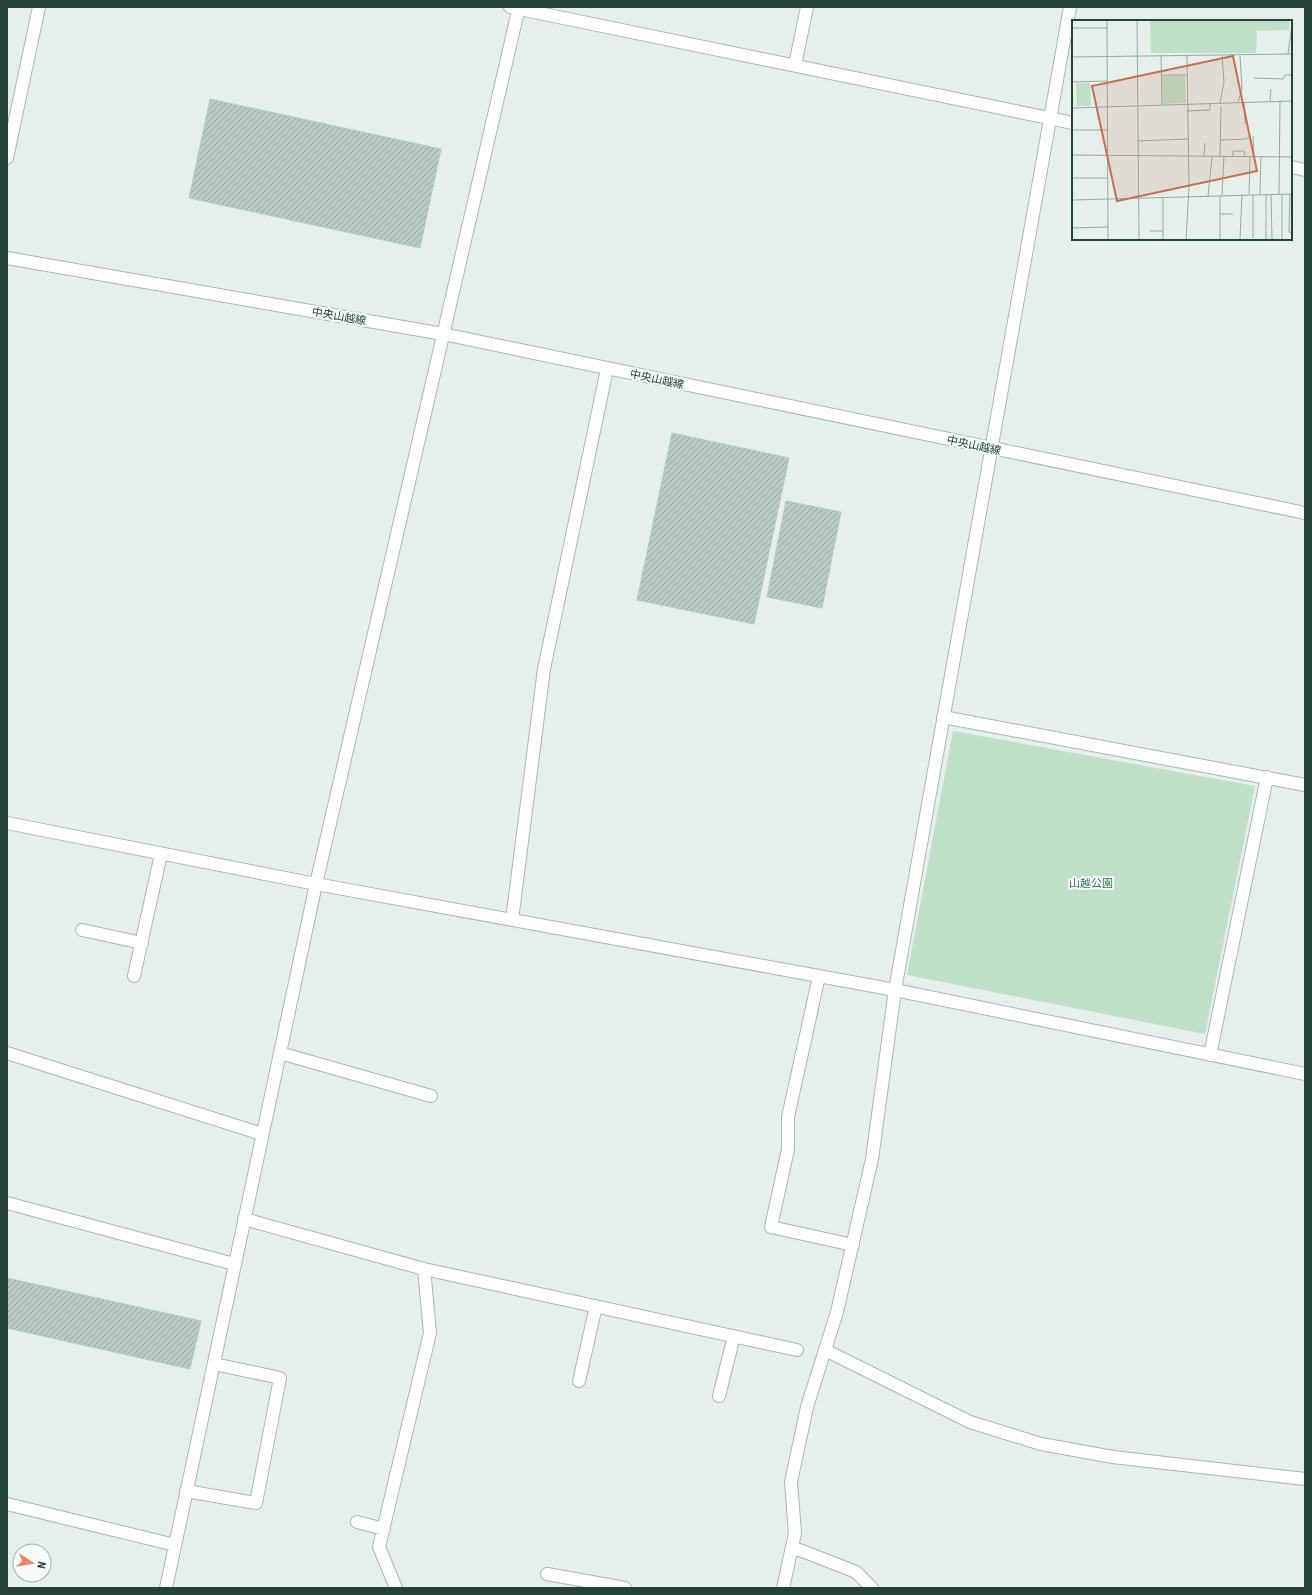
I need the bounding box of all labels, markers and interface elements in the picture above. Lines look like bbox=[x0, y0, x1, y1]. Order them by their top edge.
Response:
inset map bbox=[1072, 20, 1292, 240]
street label: 中央山越線 bbox=[311, 305, 367, 328]
street label: 中央山越線 bbox=[629, 367, 685, 392]
street label: 中央山越線 bbox=[946, 433, 1002, 458]
park label: 山越公園 bbox=[1069, 877, 1113, 890]
north arrow bbox=[12, 1543, 52, 1583]
text: N bbox=[34, 1560, 48, 1570]

